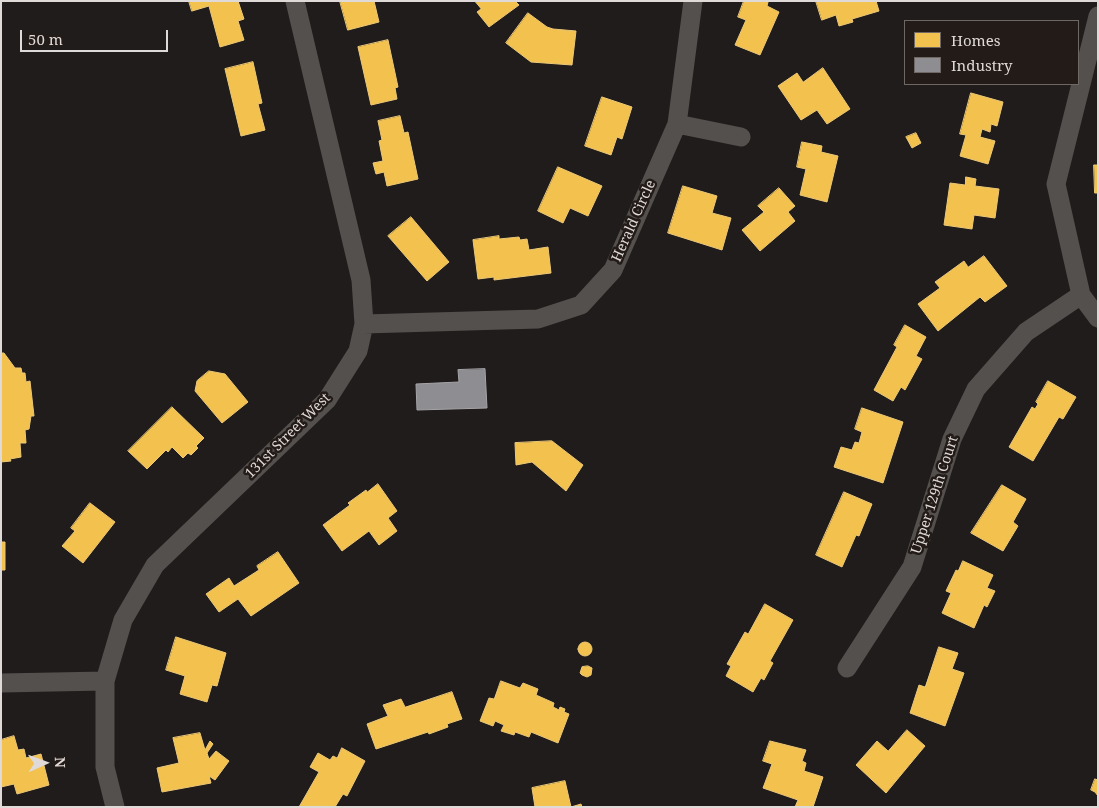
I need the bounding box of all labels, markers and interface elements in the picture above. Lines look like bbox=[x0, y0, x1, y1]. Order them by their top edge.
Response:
scale bar bbox=[22, 20, 170, 52]
legend bbox=[904, 20, 1079, 85]
text: 50 m bbox=[28, 29, 63, 49]
text: Homes bbox=[951, 30, 1001, 50]
text: Industry bbox=[951, 55, 1013, 75]
street label: Herald Circle bbox=[608, 178, 660, 264]
street label: 131st Street West bbox=[242, 390, 334, 482]
street label: Upper 129th Court bbox=[908, 434, 962, 556]
north arrow bbox=[20, 738, 70, 788]
text: N bbox=[51, 757, 70, 768]

